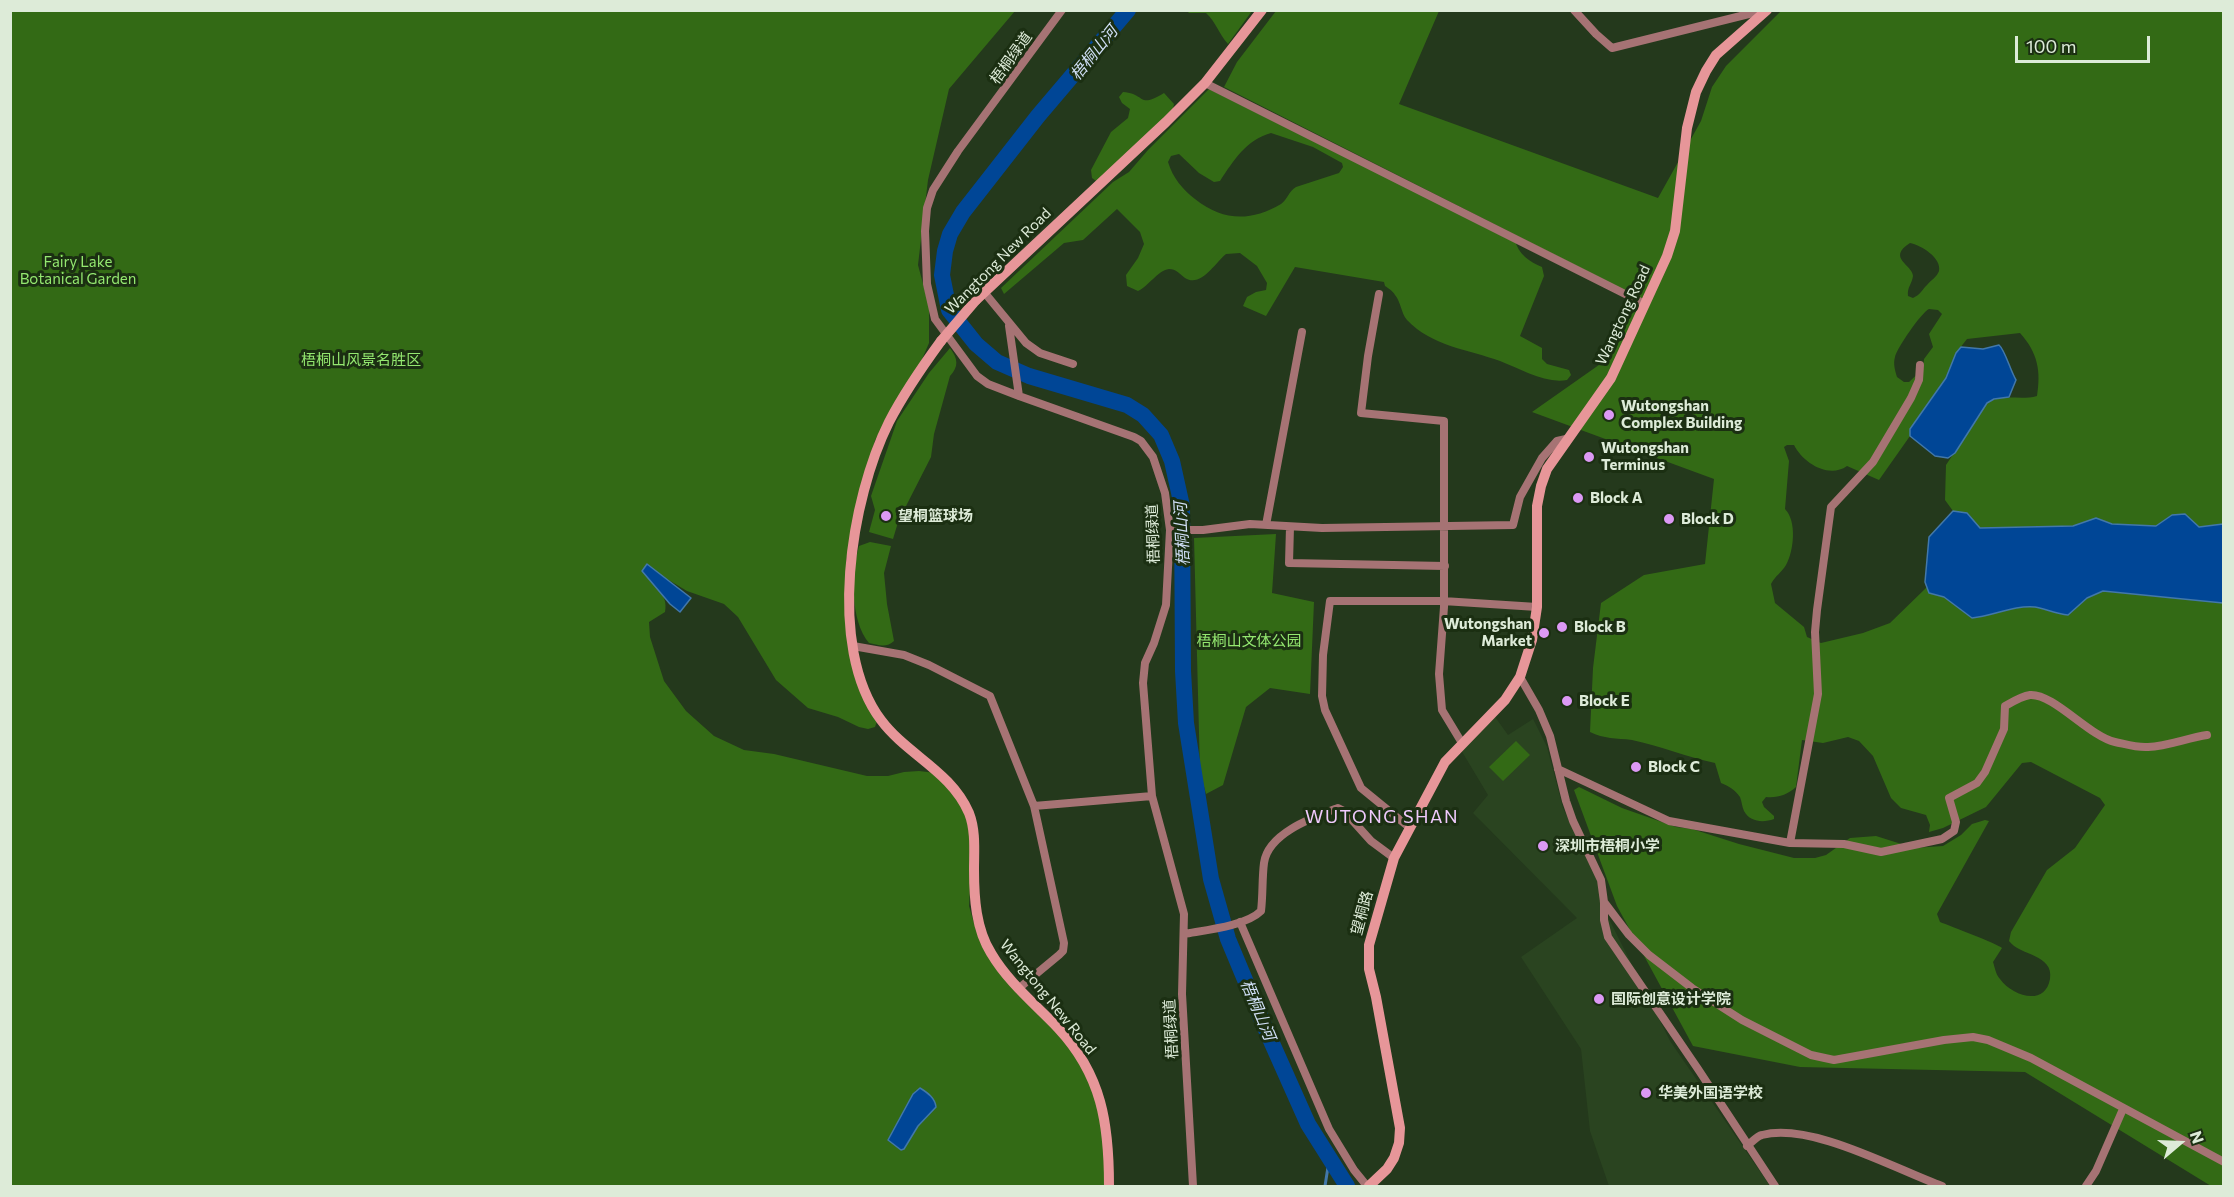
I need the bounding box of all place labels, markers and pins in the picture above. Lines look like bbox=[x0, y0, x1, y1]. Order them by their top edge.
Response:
place label: Wutongshan Complex Building bbox=[1621, 397, 1742, 432]
marker: Wutongshan Complex Building bbox=[1602, 408, 1616, 422]
place label: Wutongshan Terminus bbox=[1601, 439, 1689, 474]
marker: Wutongshan Terminus bbox=[1582, 450, 1596, 464]
place label: Block A bbox=[1590, 489, 1642, 507]
marker: Block A bbox=[1571, 491, 1585, 505]
place label: 望桐篮球场 bbox=[898, 507, 973, 525]
marker: 望桐篮球场 bbox=[879, 509, 893, 523]
place label: Block D bbox=[1681, 510, 1734, 528]
marker: Block D bbox=[1662, 512, 1676, 526]
place label: Wutongshan Market bbox=[1444, 615, 1532, 650]
place label: Block B bbox=[1574, 618, 1626, 636]
marker: Block B bbox=[1555, 620, 1569, 634]
marker: Wutongshan Market bbox=[1537, 626, 1551, 640]
place label: Block E bbox=[1579, 692, 1630, 710]
marker: Block E bbox=[1560, 694, 1574, 708]
place label: Block C bbox=[1648, 758, 1700, 776]
marker: Block C bbox=[1629, 760, 1643, 774]
place label: 深圳市梧桐小学 bbox=[1555, 837, 1660, 855]
marker: 深圳市梧桐小学 bbox=[1536, 839, 1550, 853]
place label: 国际创意设计学院 bbox=[1611, 990, 1731, 1008]
marker: 国际创意设计学院 bbox=[1592, 992, 1606, 1006]
place label: 华美外国语学校 bbox=[1658, 1084, 1763, 1102]
marker: 华美外国语学校 bbox=[1639, 1086, 1653, 1100]

